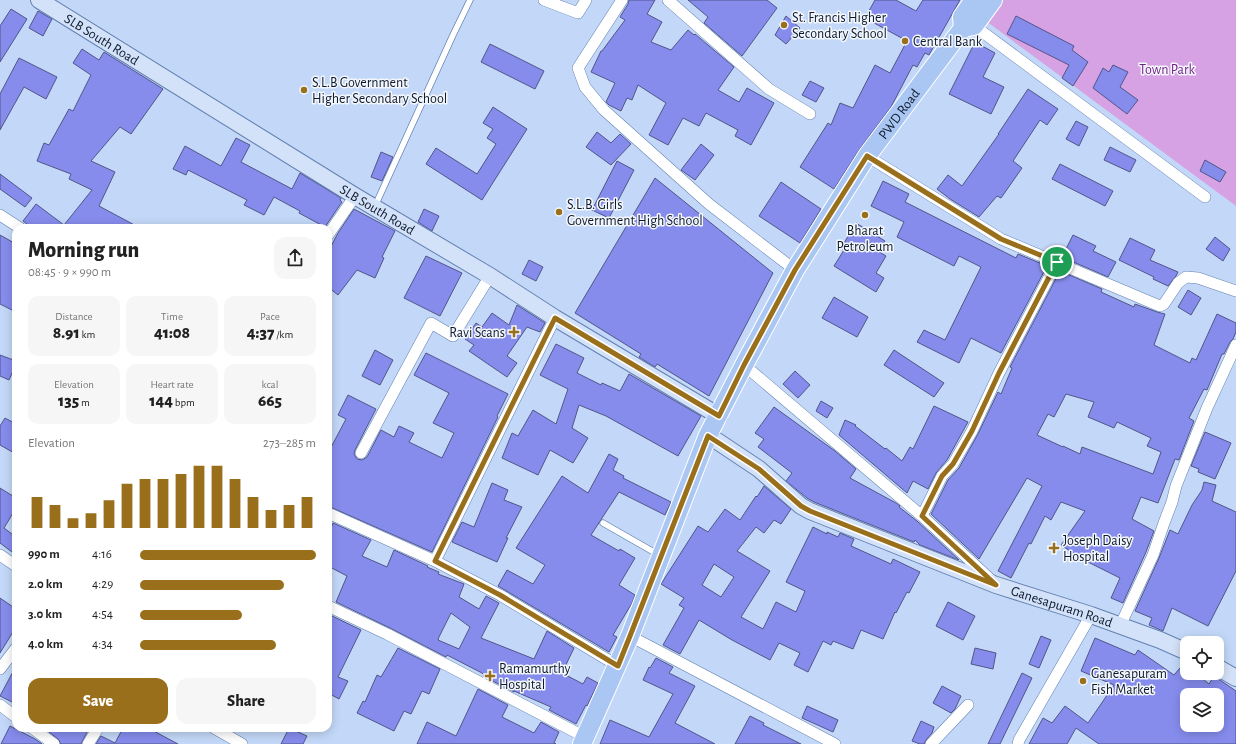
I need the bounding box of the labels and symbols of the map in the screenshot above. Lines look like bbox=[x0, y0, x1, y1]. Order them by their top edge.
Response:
place label: St. Francis Higher Secondary School bbox=[792, 11, 887, 41]
street label: SLB South Road bbox=[62, 12, 141, 68]
marker: St. Francis Higher Secondary School bbox=[779, 20, 789, 30]
place label: Central Bank bbox=[913, 35, 983, 49]
marker: Central Bank bbox=[900, 36, 910, 46]
park label: Town Park bbox=[1139, 63, 1195, 77]
place label: S.L.B Government Higher Secondary School bbox=[312, 76, 447, 106]
marker: S.L.B Government Higher Secondary School bbox=[299, 85, 309, 95]
street label: PWD Road bbox=[876, 87, 923, 142]
street label: SLB South Road bbox=[337, 182, 417, 238]
place label: S.L.B. Girls Government High School bbox=[567, 198, 703, 228]
marker: S.L.B. Girls Government High School bbox=[554, 207, 564, 217]
marker: Bharat Petroleum bbox=[860, 210, 870, 220]
place label: Bharat Petroleum bbox=[836, 224, 894, 254]
pin bbox=[1040, 245, 1074, 279]
place label: Ravi Scans bbox=[449, 326, 505, 340]
marker: Ravi Scans bbox=[508, 326, 520, 338]
place label: Joseph Daisy Hospital bbox=[1063, 534, 1132, 564]
marker: Joseph Daisy Hospital bbox=[1048, 542, 1060, 554]
street label: Ganesapuram Road bbox=[1009, 584, 1114, 630]
place label: Ramamurthy Hospital bbox=[499, 662, 571, 692]
place label: Ganesapuram Fish Market bbox=[1091, 667, 1167, 697]
marker: Ramamurthy Hospital bbox=[484, 670, 496, 682]
marker: Ganesapuram Fish Market bbox=[1078, 676, 1088, 686]

